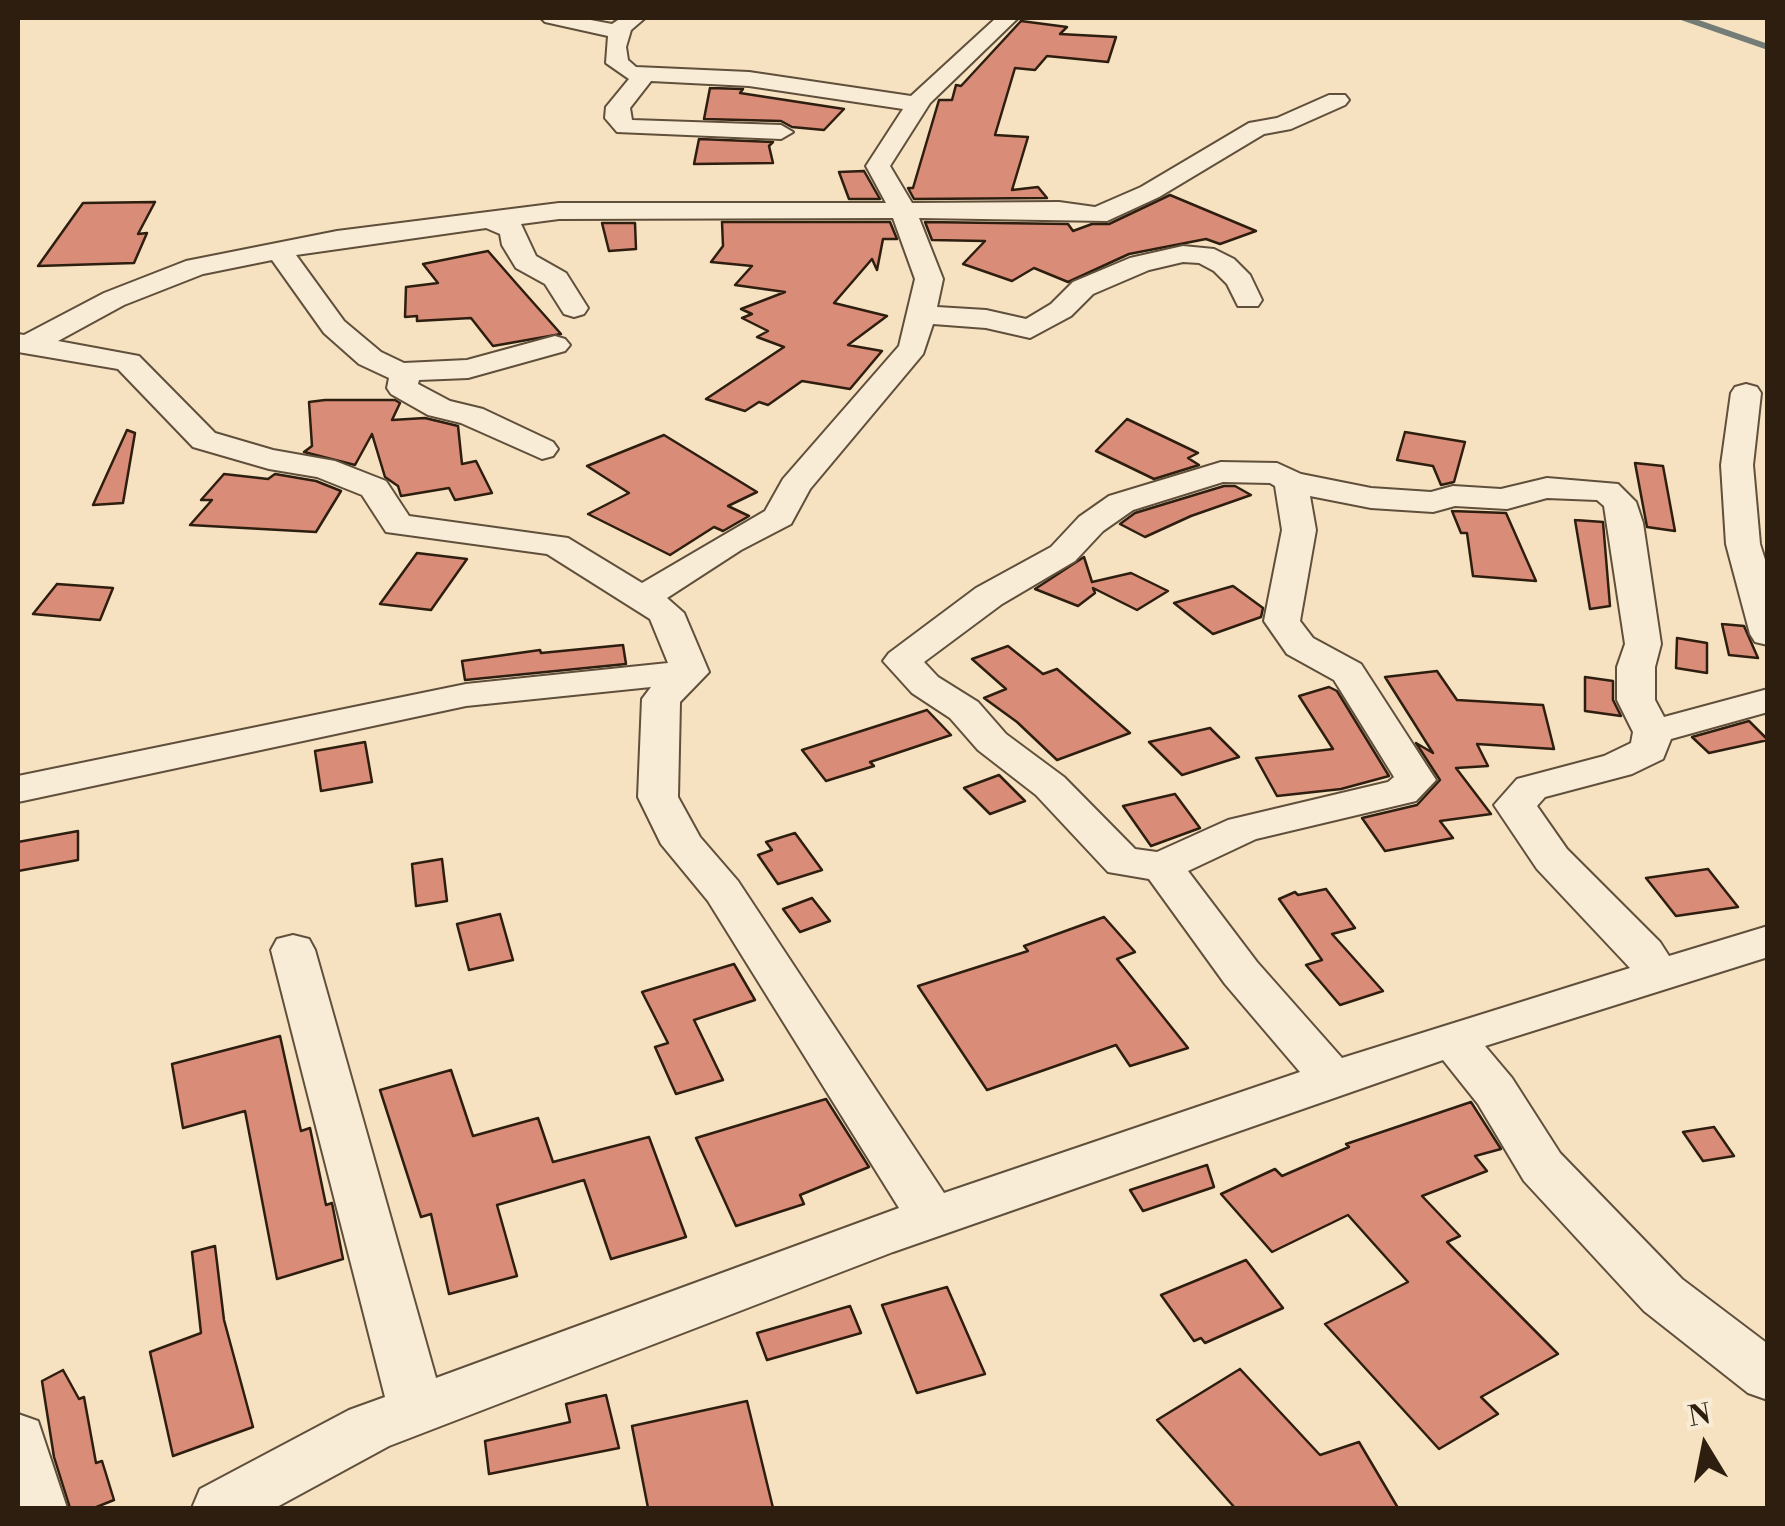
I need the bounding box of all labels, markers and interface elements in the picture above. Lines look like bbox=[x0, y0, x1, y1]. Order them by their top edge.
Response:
north arrow bbox=[1655, 1396, 1755, 1496]
text: N bbox=[1686, 1397, 1714, 1435]

